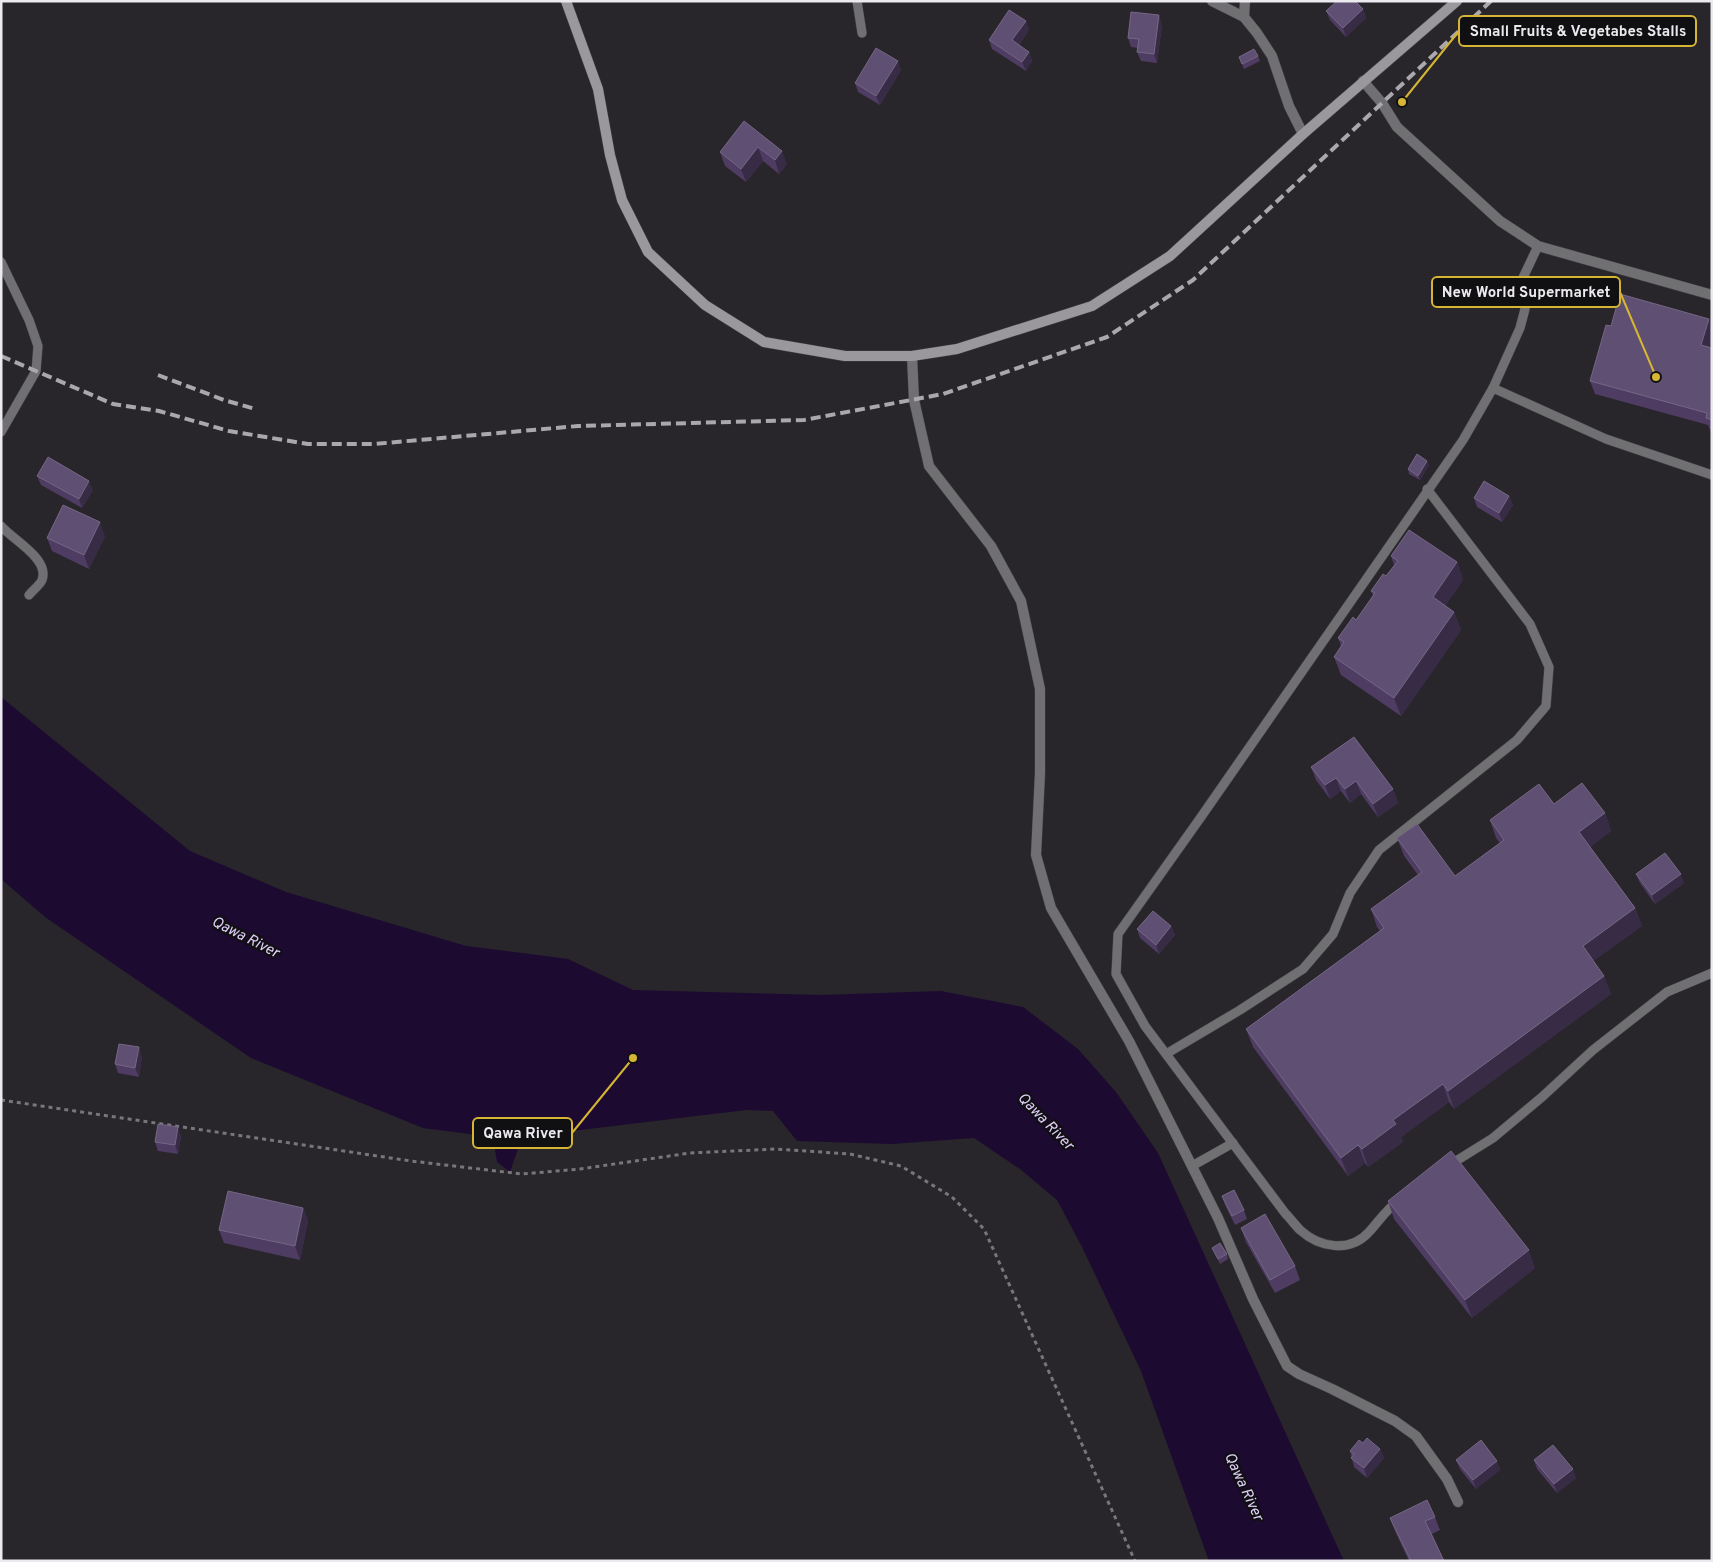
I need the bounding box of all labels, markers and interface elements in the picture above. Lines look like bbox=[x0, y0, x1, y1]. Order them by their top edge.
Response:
callout: Small Fruits & Vegetabes Stalls bbox=[1459, 16, 1696, 46]
text: Small Fruits & Vegetabes Stalls bbox=[1470, 23, 1686, 42]
callout: New World Supermarket bbox=[1432, 277, 1620, 307]
text: New World Supermarket bbox=[1442, 284, 1610, 303]
water label: Qawa River bbox=[208, 913, 283, 964]
water label: Qawa River bbox=[1013, 1089, 1078, 1156]
callout: Qawa River bbox=[473, 1118, 572, 1148]
text: Qawa River bbox=[483, 1125, 563, 1144]
water label: Qawa River bbox=[1219, 1450, 1268, 1525]

